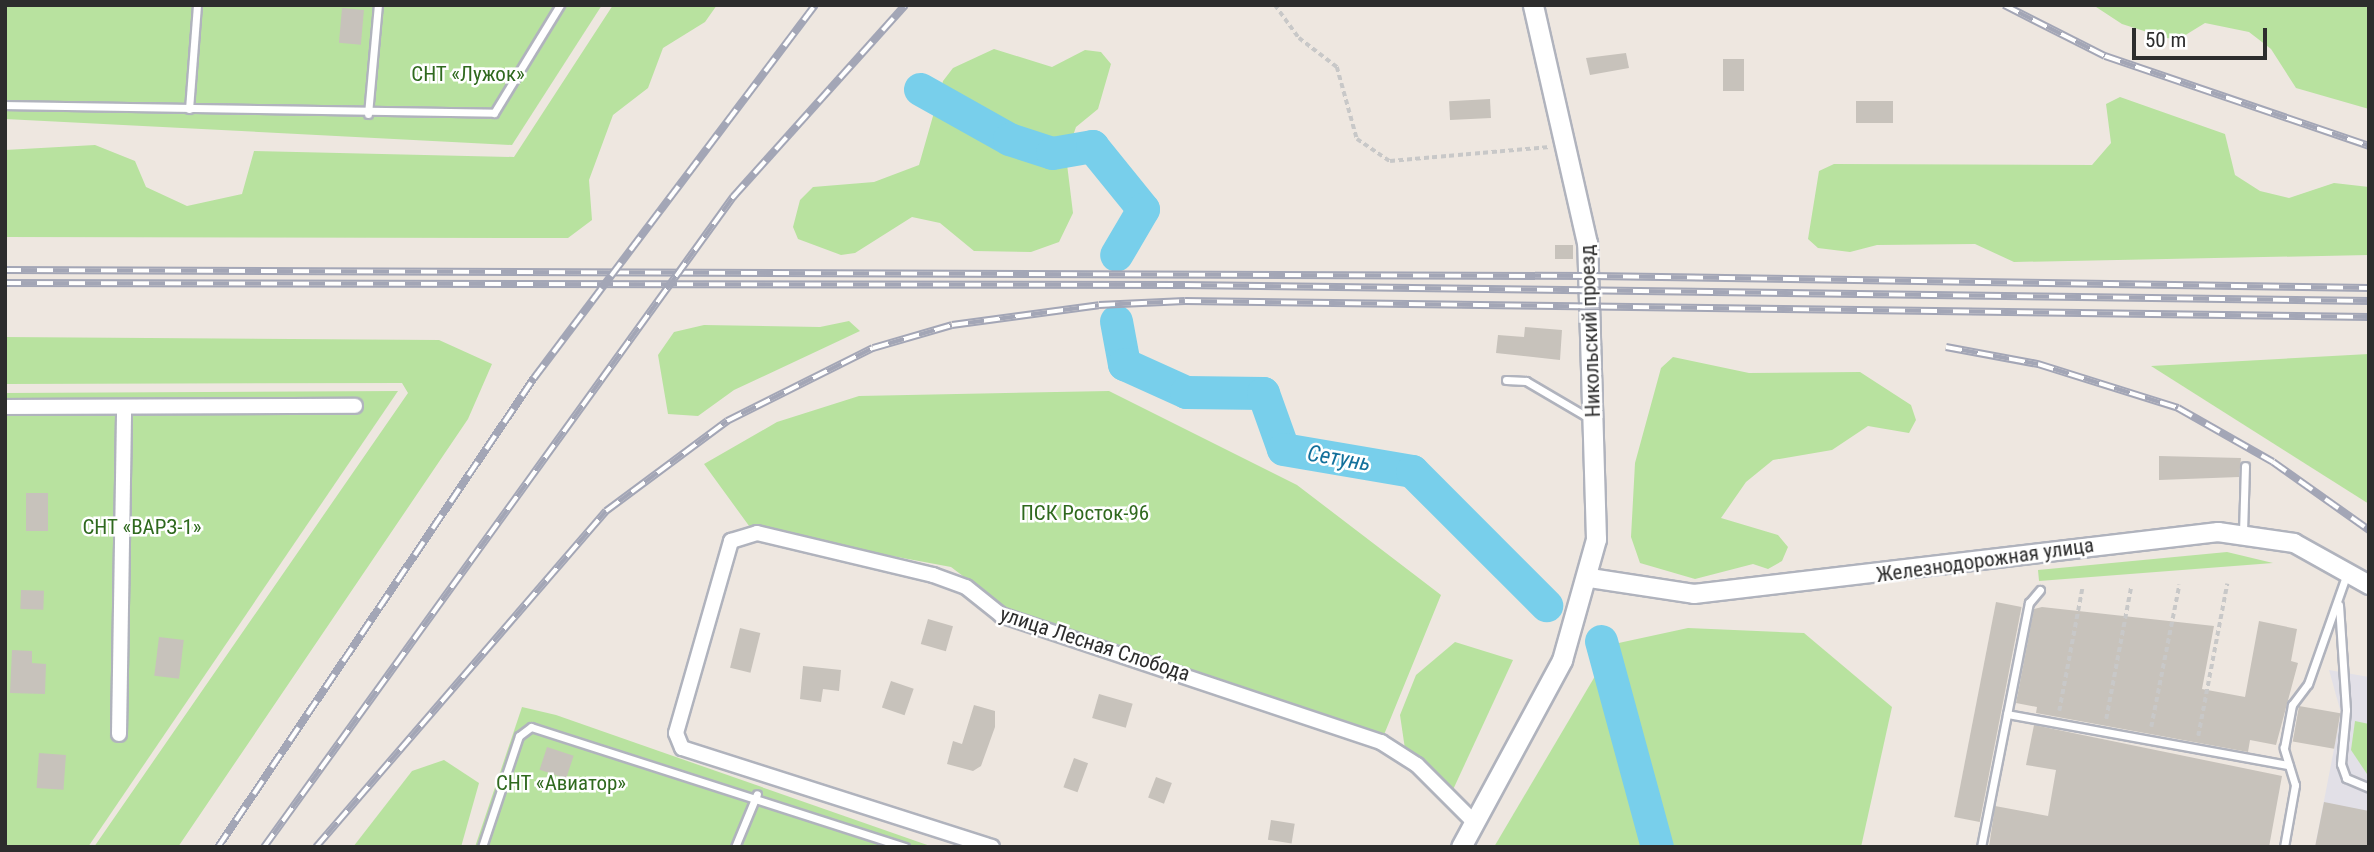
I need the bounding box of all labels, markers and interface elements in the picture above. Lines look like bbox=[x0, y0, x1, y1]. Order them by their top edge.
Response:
scale bar bbox=[2136, 14, 2271, 58]
text: 50 m bbox=[2145, 28, 2186, 52]
park label: СНТ «Лужок» bbox=[411, 61, 525, 87]
street label: Никольский проезд bbox=[1574, 244, 1606, 418]
water label: Сетунь bbox=[1305, 440, 1373, 478]
park label: ПСК Росток-96 bbox=[1021, 500, 1149, 526]
park label: СНТ «ВАРЗ-1» bbox=[82, 514, 202, 540]
street label: Железнодорожная улица bbox=[1875, 532, 2095, 588]
street label: улица Лесная Слобода bbox=[997, 601, 1193, 687]
park label: СНТ «Авиатор» bbox=[496, 770, 626, 796]

